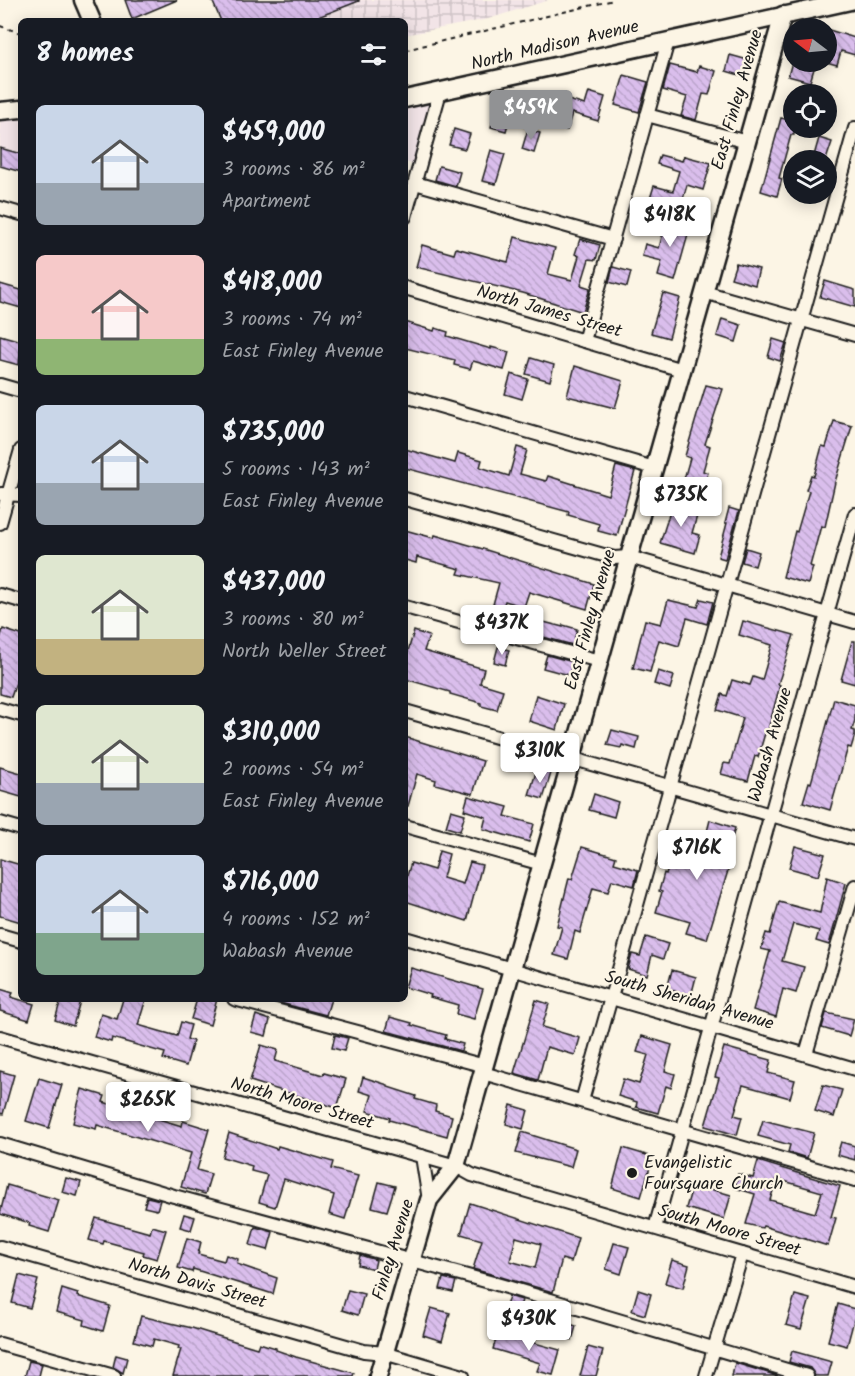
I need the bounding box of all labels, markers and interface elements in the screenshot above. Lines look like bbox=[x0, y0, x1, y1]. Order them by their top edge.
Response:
street label: North Madison Avenue bbox=[468, 13, 642, 79]
north arrow bbox=[783, 18, 837, 72]
map controls bbox=[783, 18, 837, 204]
street label: East Finley Avenue bbox=[704, 26, 772, 174]
text: 8 homes bbox=[36, 33, 134, 75]
icon: filters bbox=[357, 38, 390, 71]
button: locate bbox=[783, 84, 837, 138]
pin: $459K bbox=[489, 90, 573, 141]
text: $459K bbox=[503, 93, 559, 125]
text: $459,000 bbox=[222, 112, 325, 154]
icon: home bbox=[84, 129, 156, 201]
button: layers bbox=[783, 150, 837, 204]
text: 3 rooms · 86 m² bbox=[222, 154, 365, 186]
text: Apartment bbox=[222, 186, 311, 218]
pin: $418K bbox=[628, 197, 712, 248]
text: $418K bbox=[644, 200, 696, 232]
text: $418,000 bbox=[222, 262, 322, 304]
street label: North James Street bbox=[473, 277, 626, 347]
icon: home bbox=[84, 279, 156, 351]
text: 3 rooms · 74 m² bbox=[222, 304, 362, 336]
text: East Finley Avenue bbox=[222, 336, 383, 368]
text: $735,000 bbox=[222, 412, 324, 454]
icon: home bbox=[84, 429, 156, 501]
text: 5 rooms · 143 m² bbox=[222, 454, 370, 486]
pin: $735K bbox=[639, 477, 723, 528]
text: $735K bbox=[654, 480, 708, 512]
text: East Finley Avenue bbox=[222, 486, 383, 518]
street label: East Finley Avenue bbox=[557, 546, 625, 694]
text: $437,000 bbox=[222, 562, 325, 604]
icon: home bbox=[84, 579, 156, 651]
text: 3 rooms · 80 m² bbox=[222, 604, 364, 636]
pin: $437K bbox=[460, 605, 544, 656]
text: $437K bbox=[474, 608, 530, 640]
text: North Weller Street bbox=[222, 636, 387, 668]
street label: Wabash Avenue bbox=[741, 684, 801, 806]
text: $310,000 bbox=[222, 712, 320, 754]
icon: home bbox=[84, 729, 156, 801]
pin: $310K bbox=[498, 733, 582, 784]
text: $310K bbox=[514, 736, 566, 768]
text: 2 rooms · 54 m² bbox=[222, 754, 363, 786]
text: East Finley Avenue bbox=[222, 786, 383, 818]
pin: $716K bbox=[655, 830, 739, 881]
text: $716K bbox=[672, 833, 722, 865]
text: $716,000 bbox=[222, 862, 318, 904]
icon: home bbox=[84, 879, 156, 951]
text: 4 rooms · 152 m² bbox=[222, 904, 370, 936]
text: Wabash Avenue bbox=[222, 936, 353, 968]
street label: South Sheridan Avenue bbox=[601, 963, 777, 1039]
street label: North Moore Street bbox=[227, 1070, 378, 1139]
pin: $265K bbox=[106, 1082, 190, 1133]
text: $265K bbox=[120, 1085, 176, 1117]
place label: Evangelistic Foursquare Church bbox=[644, 1149, 783, 1199]
marker: Evangelistic Foursquare Church bbox=[625, 1166, 639, 1180]
street label: Finley Avenue bbox=[365, 1196, 423, 1304]
street label: South Moore Street bbox=[654, 1197, 805, 1266]
street label: North Davis Street bbox=[124, 1250, 271, 1318]
pin: $430K bbox=[487, 1301, 571, 1352]
text: $430K bbox=[501, 1304, 557, 1336]

